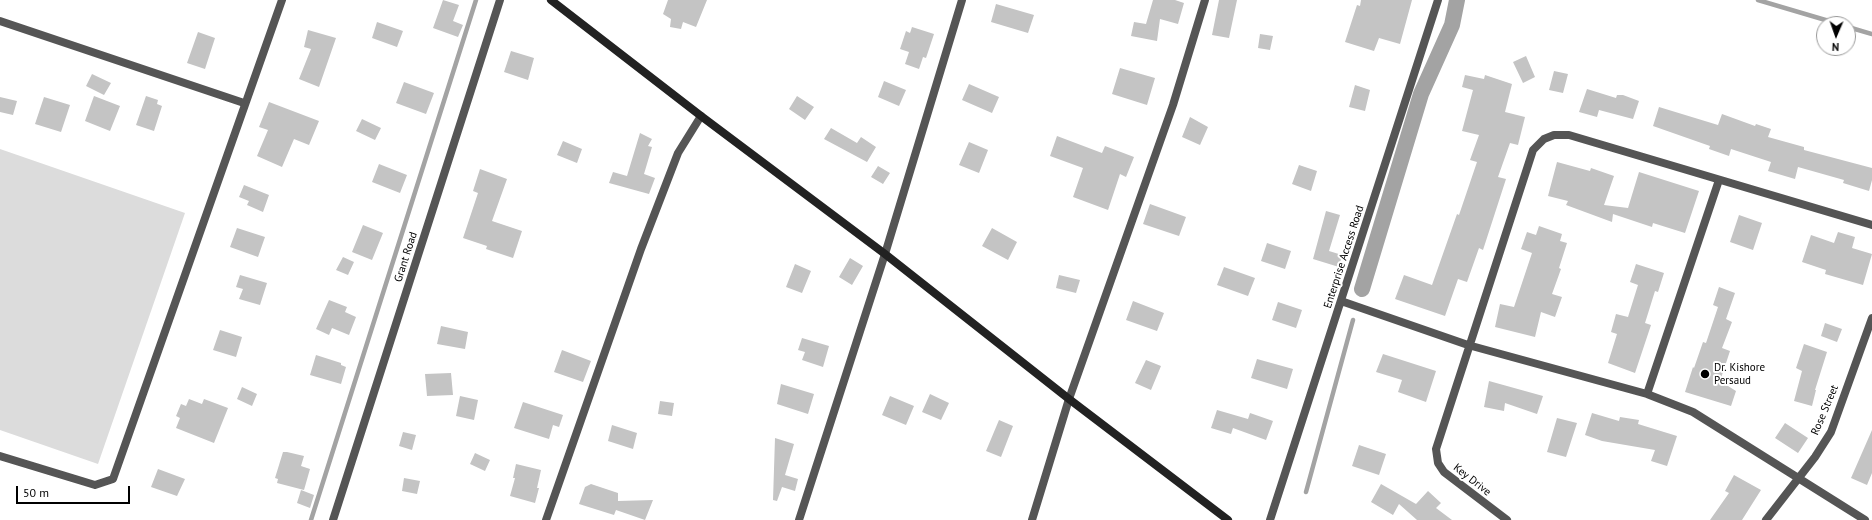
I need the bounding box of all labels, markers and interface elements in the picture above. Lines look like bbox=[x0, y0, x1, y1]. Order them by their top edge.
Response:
north arrow bbox=[1816, 16, 1856, 56]
text: N bbox=[1832, 40, 1839, 54]
street label: Enterprise Access Road bbox=[1321, 204, 1367, 310]
street label: Grant Road bbox=[392, 230, 420, 284]
place label: Dr. Kishore Persaud bbox=[1714, 361, 1765, 387]
marker: Dr. Kishore Persaud bbox=[1699, 368, 1711, 380]
street label: Rose Street bbox=[1809, 383, 1841, 437]
street label: Key Drive bbox=[1451, 461, 1493, 499]
scale bar bbox=[18, 478, 132, 504]
text: 50 m bbox=[23, 485, 49, 500]

